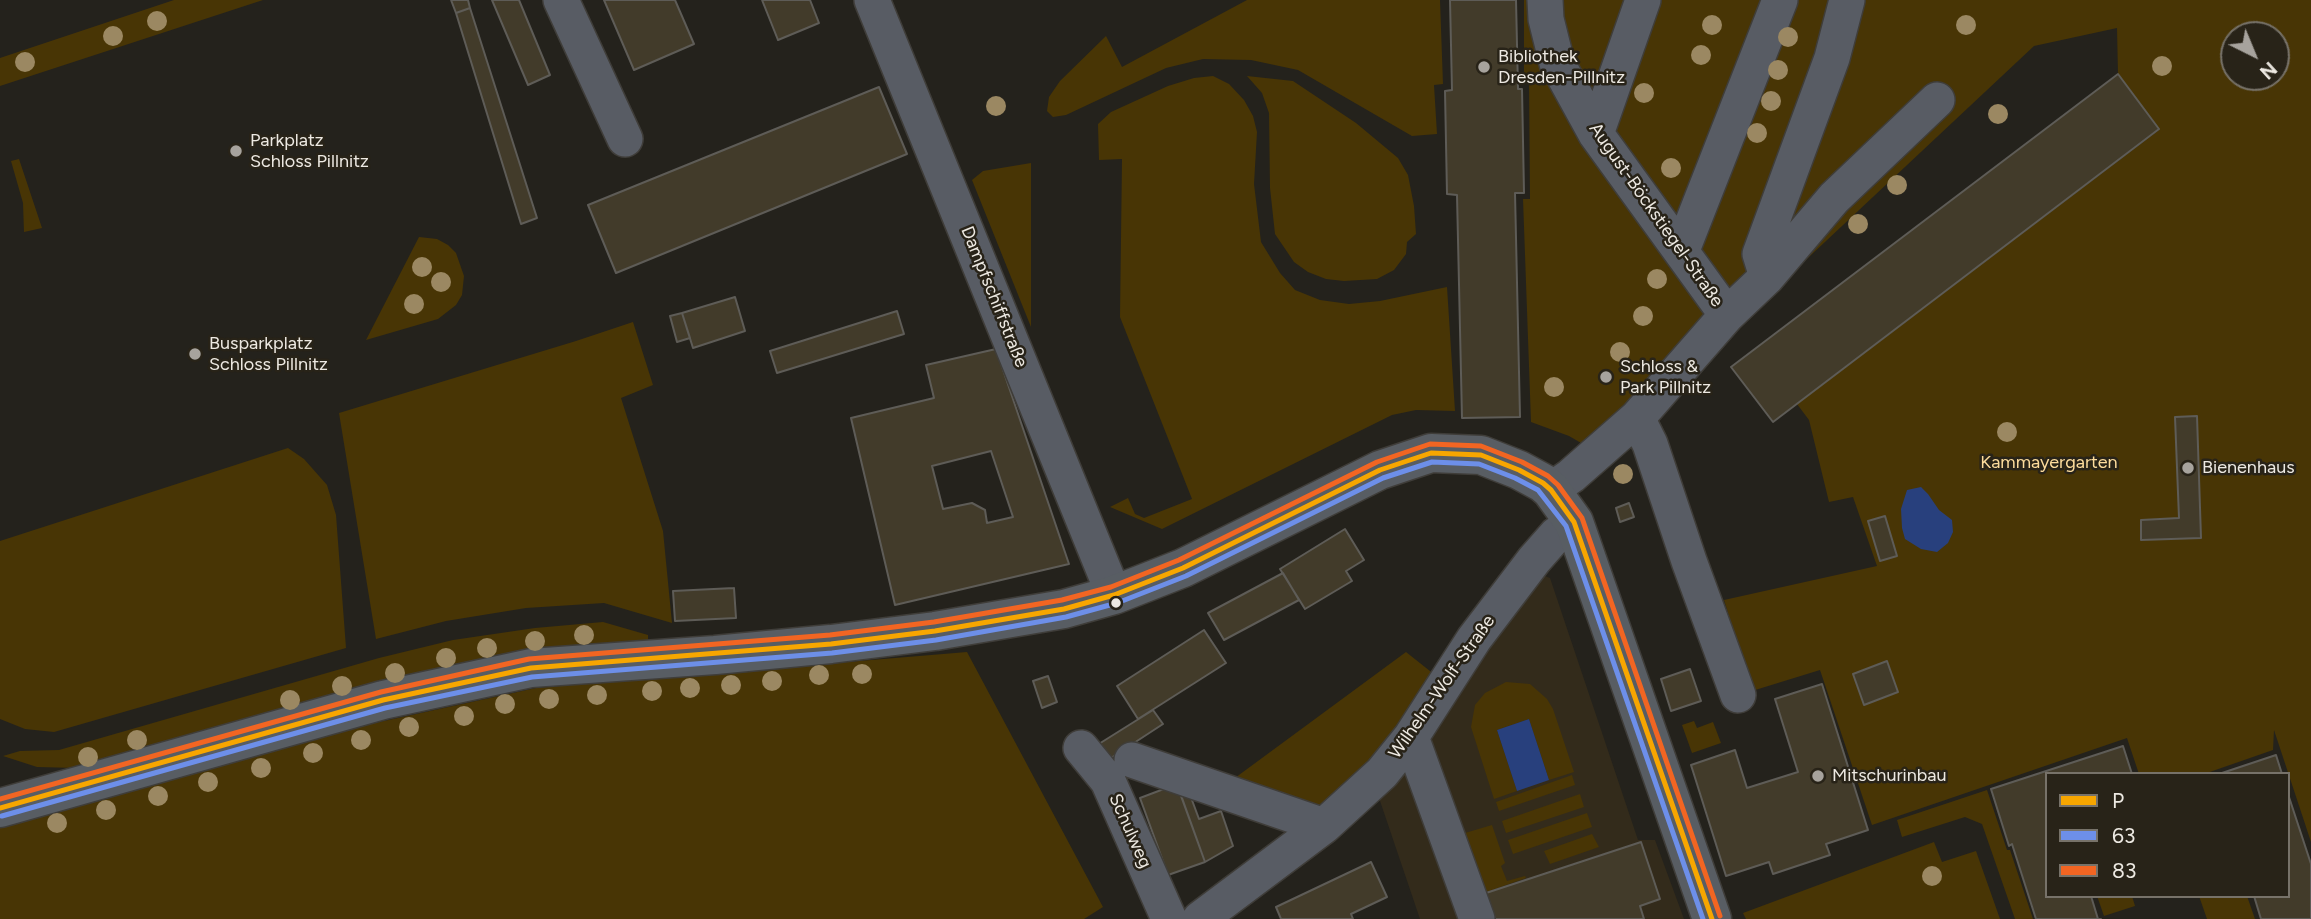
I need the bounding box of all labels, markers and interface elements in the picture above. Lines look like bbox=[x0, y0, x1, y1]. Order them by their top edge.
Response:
north arrow bbox=[2220, 21, 2290, 91]
place label: Bibliothek Dresden-Pillnitz bbox=[1498, 46, 1625, 88]
text: N bbox=[2255, 57, 2282, 84]
marker: Bibliothek Dresden-Pillnitz bbox=[1476, 59, 1492, 75]
street label: August-Böckstiegel-Straße bbox=[1584, 119, 1728, 311]
place label: Parkplatz Schloss Pillnitz bbox=[250, 130, 369, 172]
marker: Parkplatz Schloss Pillnitz bbox=[228, 143, 244, 159]
street label: Dampfschiffstraße bbox=[956, 223, 1032, 371]
place label: Busparkplatz Schloss Pillnitz bbox=[209, 333, 328, 376]
marker: Busparkplatz Schloss Pillnitz bbox=[187, 346, 203, 362]
place label: Schloss & Park Pillnitz bbox=[1620, 356, 1711, 398]
marker: Schloss & Park Pillnitz bbox=[1598, 369, 1614, 385]
park label: Kammayergarten bbox=[1980, 452, 2118, 474]
place label: Bienenhaus bbox=[2202, 457, 2295, 479]
marker: Bienenhaus bbox=[2180, 460, 2196, 476]
unlabelled marker bbox=[1109, 596, 1123, 610]
street label: Wilhelm-Wolf-Straße bbox=[1384, 611, 1500, 763]
place label: Mitschurinbau bbox=[1832, 765, 1946, 787]
marker: Mitschurinbau bbox=[1810, 768, 1826, 784]
legend bbox=[2045, 772, 2290, 898]
text: P bbox=[2112, 788, 2124, 813]
street label: Schulweg bbox=[1104, 790, 1156, 872]
text: 63 bbox=[2112, 823, 2135, 848]
text: 83 bbox=[2112, 858, 2136, 883]

